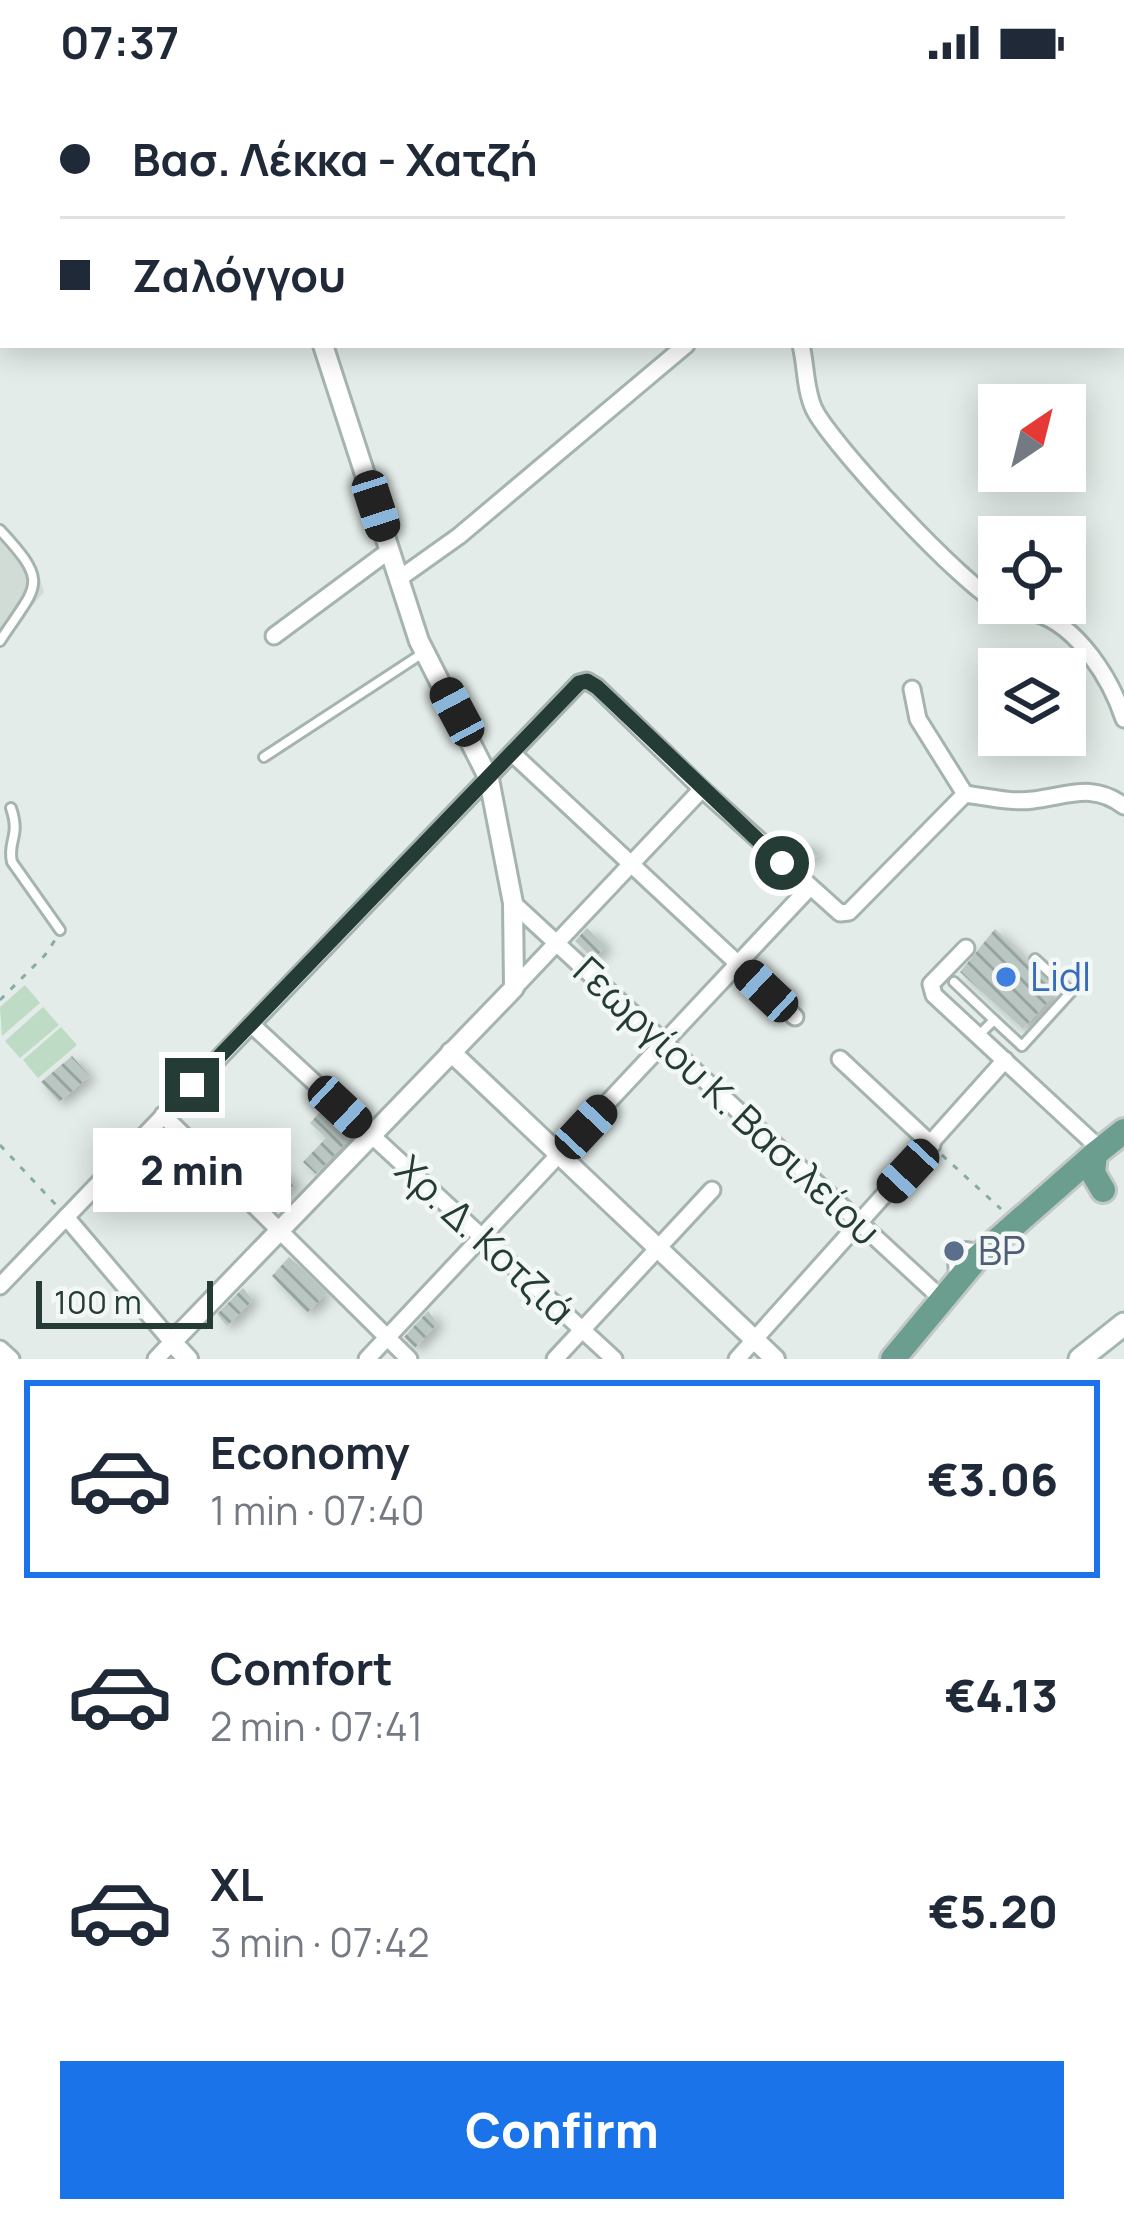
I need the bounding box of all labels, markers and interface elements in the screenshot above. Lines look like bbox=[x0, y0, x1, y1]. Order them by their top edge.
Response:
text: 07:37 bbox=[60, 11, 179, 73]
text: Βασ. Λέκκα - Χατζή bbox=[132, 128, 538, 190]
text: Ζαλόγγου bbox=[132, 244, 346, 306]
north arrow bbox=[978, 384, 1086, 492]
map controls bbox=[978, 384, 1086, 756]
car bbox=[348, 466, 404, 546]
button: locate bbox=[978, 516, 1086, 624]
button: layers bbox=[978, 648, 1086, 756]
car bbox=[424, 672, 490, 752]
route start bbox=[755, 836, 809, 890]
street label: Γεωργίου Κ. Βασιλείου bbox=[563, 944, 893, 1257]
place label: Lidl bbox=[1030, 949, 1091, 1003]
car bbox=[727, 953, 805, 1029]
marker: Lidl bbox=[993, 964, 1019, 990]
route end bbox=[165, 1058, 219, 1112]
car bbox=[301, 1069, 379, 1145]
car bbox=[548, 1088, 624, 1166]
callout: 2 min bbox=[93, 1127, 291, 1211]
car bbox=[870, 1132, 946, 1210]
street label: Χρ. Δ. Κοτζιά bbox=[385, 1142, 587, 1336]
text: 2 min bbox=[140, 1143, 244, 1197]
place label: BP bbox=[978, 1223, 1025, 1277]
marker: BP bbox=[941, 1238, 967, 1264]
scale bar bbox=[36, 1275, 213, 1328]
text: 100 m bbox=[54, 1279, 142, 1324]
text: Economy bbox=[210, 1421, 410, 1483]
icon: car bbox=[66, 1425, 174, 1533]
text: €3.06 bbox=[927, 1448, 1058, 1510]
text: 1 min · 07:40 bbox=[210, 1483, 425, 1537]
text: Comfort bbox=[210, 1637, 393, 1699]
icon: car bbox=[66, 1641, 174, 1749]
text: €4.13 bbox=[945, 1664, 1058, 1726]
text: 2 min · 07:41 bbox=[210, 1699, 423, 1753]
text: XL bbox=[210, 1853, 264, 1915]
icon: car bbox=[66, 1857, 174, 1965]
text: €5.20 bbox=[928, 1880, 1058, 1942]
text: 3 min · 07:42 bbox=[210, 1915, 429, 1969]
button: Confirm bbox=[60, 2061, 1064, 2199]

